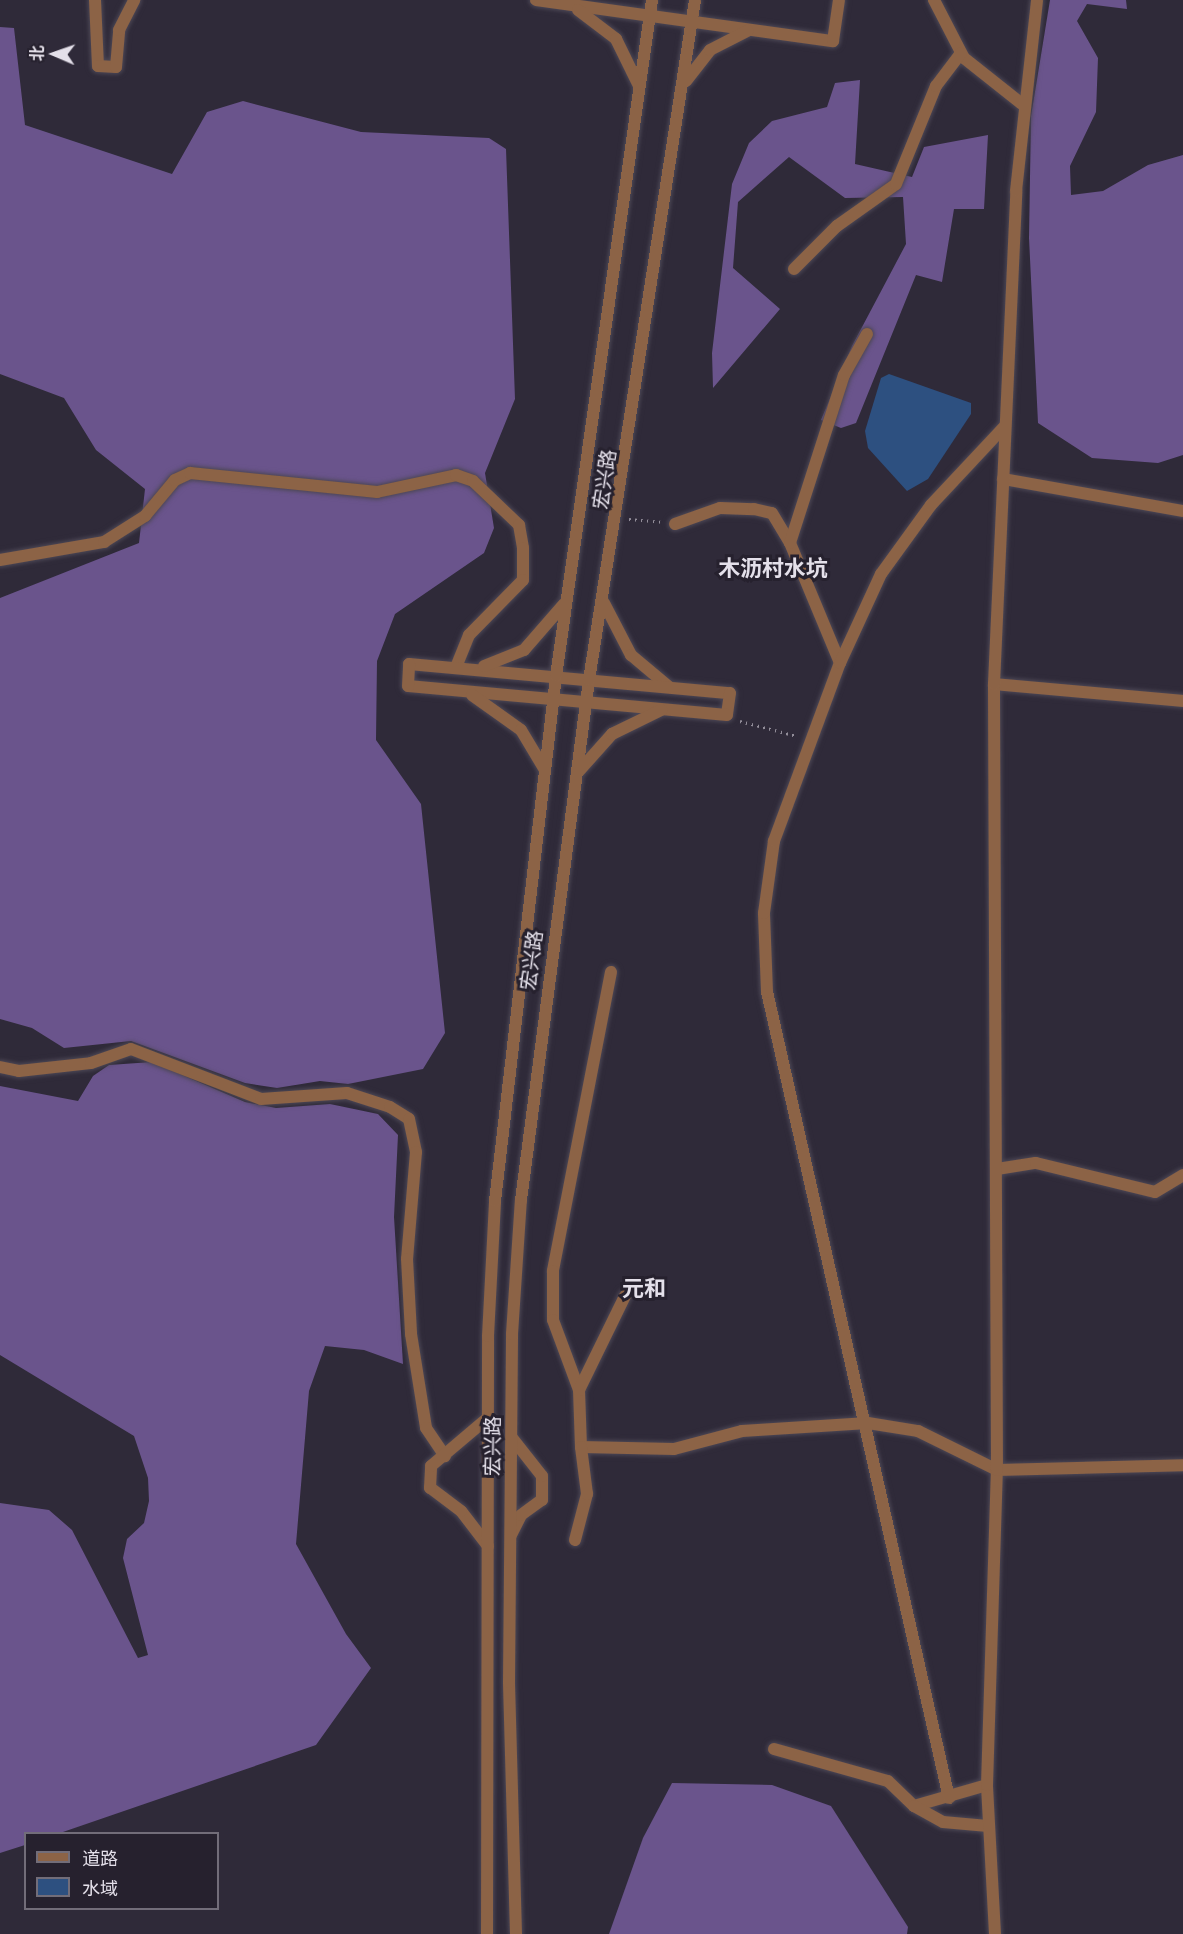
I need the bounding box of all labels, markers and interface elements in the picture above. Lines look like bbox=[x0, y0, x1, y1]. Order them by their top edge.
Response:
north arrow bbox=[24, 24, 84, 84]
text: 北 bbox=[24, 45, 48, 62]
street label: 宏兴路 bbox=[586, 447, 620, 511]
district label: 木沥村水坑 bbox=[718, 554, 828, 580]
street label: 宏兴路 bbox=[514, 929, 546, 991]
district label: 元和 bbox=[622, 1274, 666, 1300]
street label: 宏兴路 bbox=[478, 1416, 504, 1476]
legend bbox=[24, 1832, 219, 1910]
text: 道路 bbox=[82, 1844, 118, 1870]
text: 水域 bbox=[82, 1874, 118, 1900]

